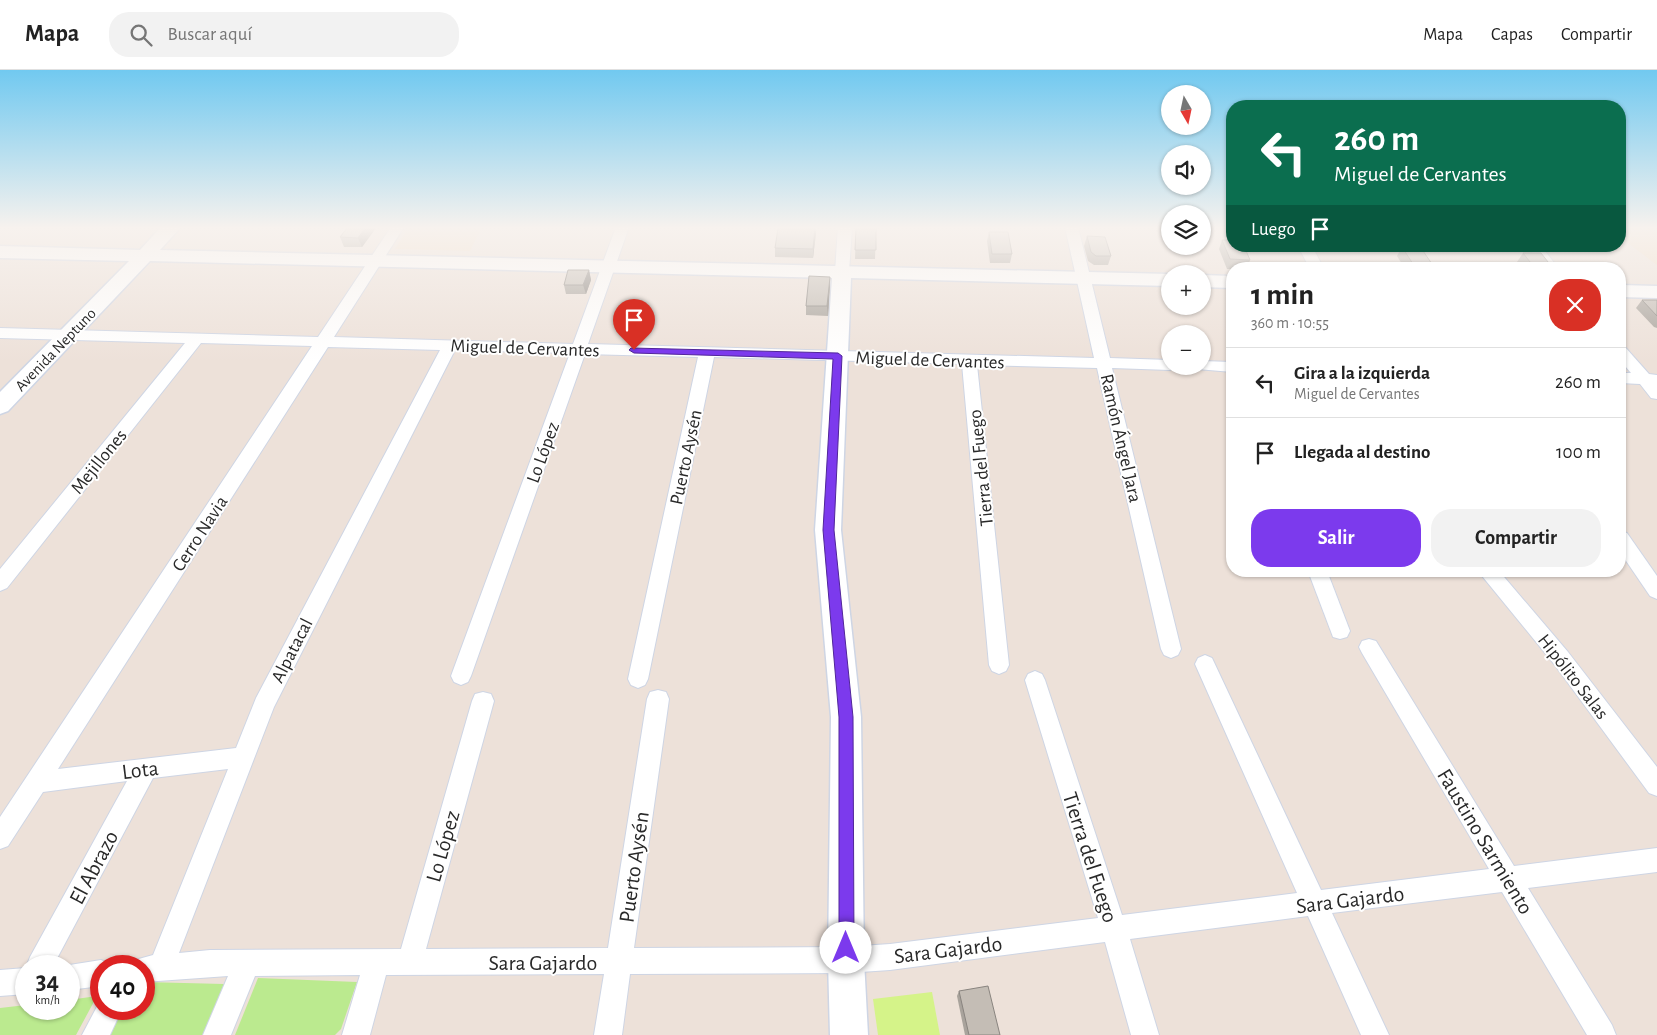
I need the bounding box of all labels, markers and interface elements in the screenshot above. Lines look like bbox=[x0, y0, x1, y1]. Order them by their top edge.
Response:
search box bbox=[109, 12, 459, 57]
icon: search bbox=[127, 21, 155, 49]
text: Mapa bbox=[25, 22, 79, 46]
text: Buscar aquí bbox=[167, 25, 252, 44]
text: Mapa bbox=[1423, 26, 1463, 44]
text: Capas bbox=[1491, 26, 1533, 44]
text: Compartir bbox=[1561, 26, 1632, 44]
north arrow bbox=[1161, 85, 1211, 135]
map controls bbox=[1161, 85, 1211, 375]
icon: left bbox=[1251, 120, 1316, 185]
text: 260 m bbox=[1334, 122, 1419, 157]
button: sound bbox=[1161, 145, 1211, 195]
text: Miguel de Cervantes bbox=[1334, 163, 1507, 185]
button: layers bbox=[1161, 205, 1211, 255]
icon: arrive bbox=[1306, 215, 1334, 243]
text: Luego bbox=[1251, 220, 1296, 239]
button: + bbox=[1161, 265, 1211, 315]
button: close bbox=[1549, 279, 1601, 331]
text: 1 min bbox=[1251, 280, 1314, 310]
pin bbox=[613, 299, 655, 350]
street label: Avenida Neptuno bbox=[12, 305, 99, 394]
icon: arrive bbox=[620, 306, 648, 334]
text: 360 m · 10:55 bbox=[1251, 315, 1329, 331]
button: − bbox=[1161, 325, 1211, 375]
street label: Miguel de Cervantes bbox=[450, 336, 600, 361]
street label: Miguel de Cervantes bbox=[855, 348, 1005, 373]
text: Gira a la izquierda bbox=[1294, 364, 1430, 383]
icon: left bbox=[1251, 369, 1279, 397]
street label: Ramón Ángel Jara bbox=[1097, 372, 1147, 505]
text: 260 m bbox=[1555, 373, 1601, 392]
text: Miguel de Cervantes bbox=[1294, 386, 1420, 402]
street label: Puerto Aysén bbox=[667, 408, 706, 507]
street label: Tierra del Fuego bbox=[966, 409, 997, 527]
street label: Lo López bbox=[524, 419, 563, 486]
street label: Mejillones bbox=[68, 426, 131, 498]
icon: arrive bbox=[1251, 439, 1279, 467]
text: Llegada al destino bbox=[1294, 443, 1431, 462]
text: 100 m bbox=[1556, 443, 1601, 462]
street label: Cerro Navia bbox=[169, 493, 232, 575]
button: Salir bbox=[1251, 509, 1421, 567]
button: Compartir bbox=[1431, 509, 1601, 567]
street label: Alpatacal bbox=[268, 615, 317, 686]
street label: Hipólito Salas bbox=[1534, 631, 1612, 723]
street label: Lota bbox=[121, 757, 160, 783]
street label: Faustino Sarmiento bbox=[1433, 765, 1537, 918]
street label: Tierra del Fuego bbox=[1059, 789, 1121, 925]
street label: Lo López bbox=[422, 808, 464, 885]
street label: Puerto Aysén bbox=[615, 810, 653, 924]
street label: El Abrazo bbox=[65, 827, 122, 908]
street label: Sara Gajardo bbox=[1295, 882, 1405, 918]
position arrow bbox=[819, 921, 871, 973]
street label: Sara Gajardo bbox=[893, 932, 1003, 968]
street label: Sara Gajardo bbox=[489, 952, 597, 974]
speed limit sign: 40 bbox=[90, 955, 155, 1020]
text: 34 bbox=[36, 969, 59, 994]
text: km/h bbox=[35, 994, 60, 1006]

